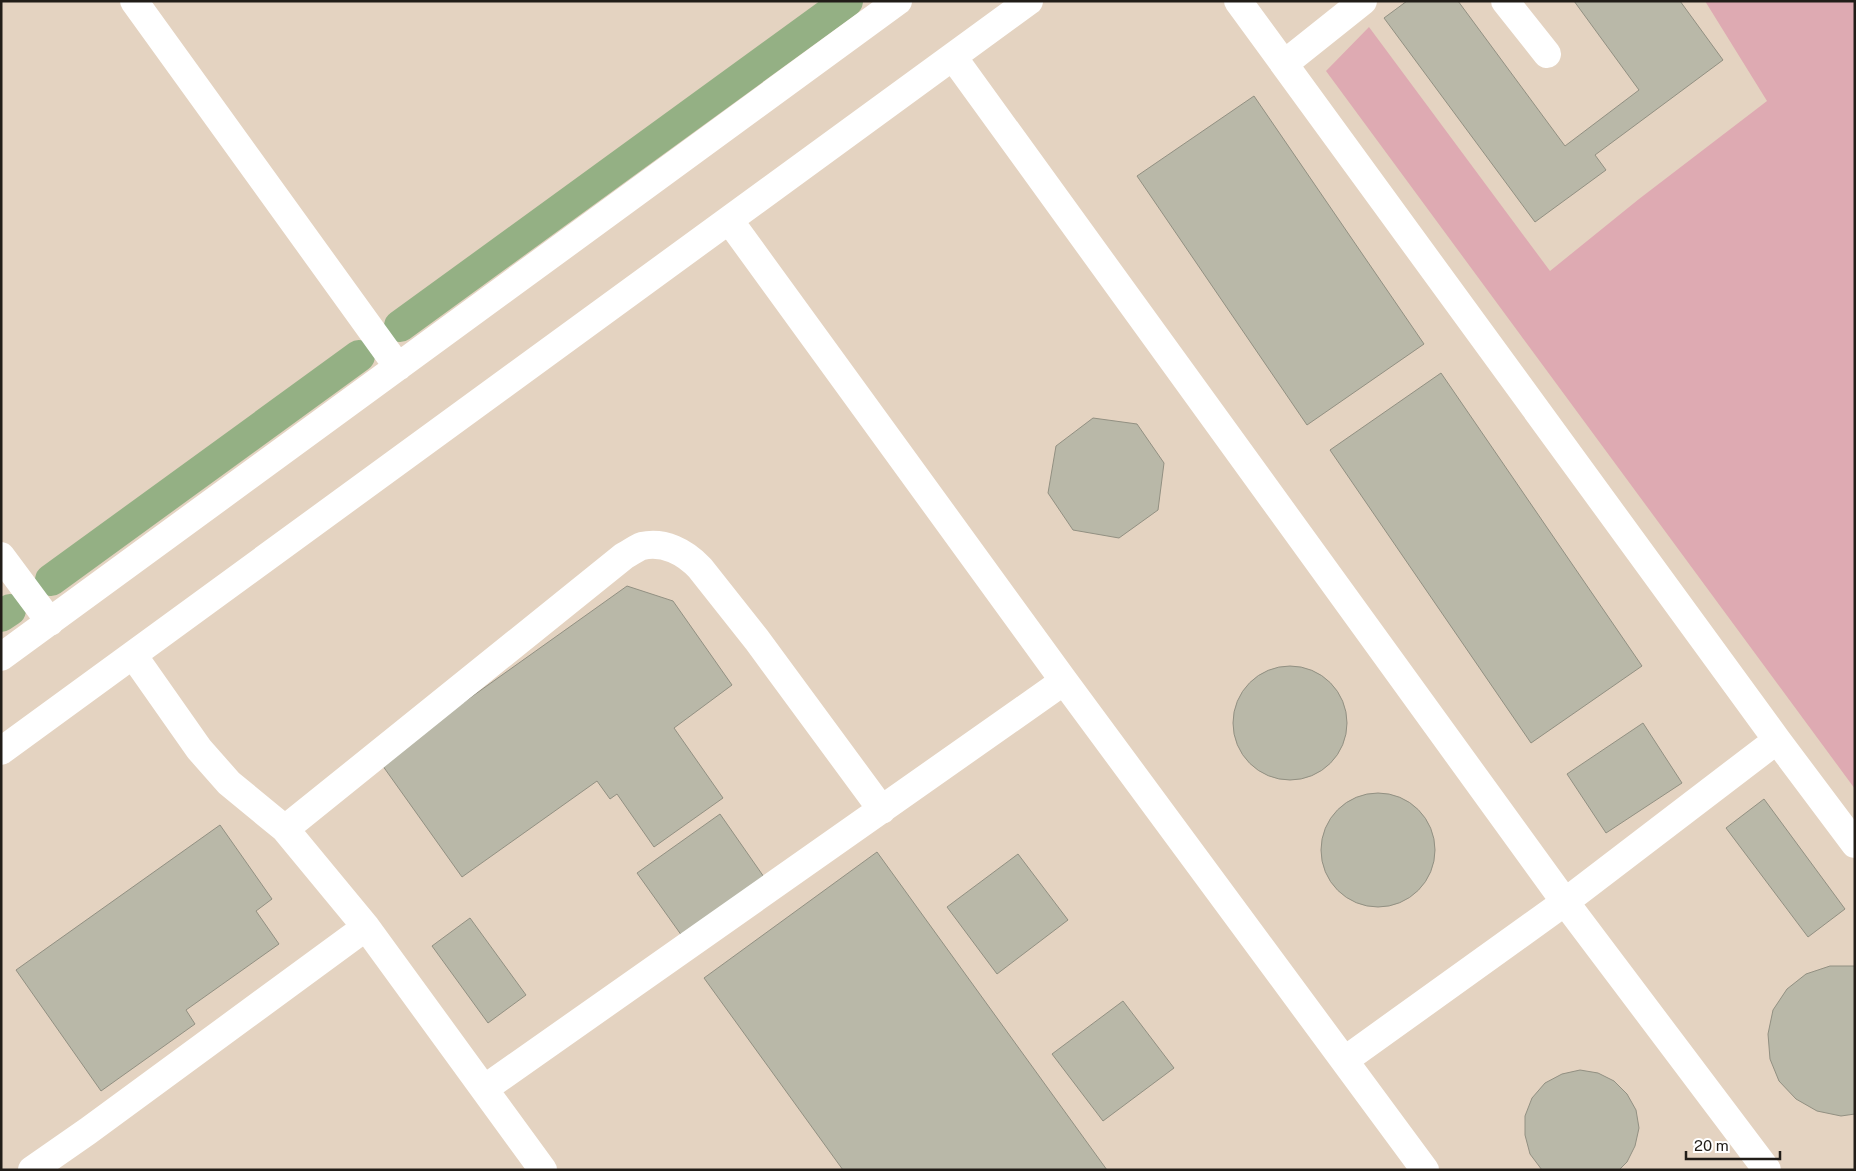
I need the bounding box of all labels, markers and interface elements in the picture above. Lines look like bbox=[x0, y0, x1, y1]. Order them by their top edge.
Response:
scale bar bbox=[1686, 1128, 1780, 1160]
text: 20 m bbox=[1694, 1137, 1729, 1154]

